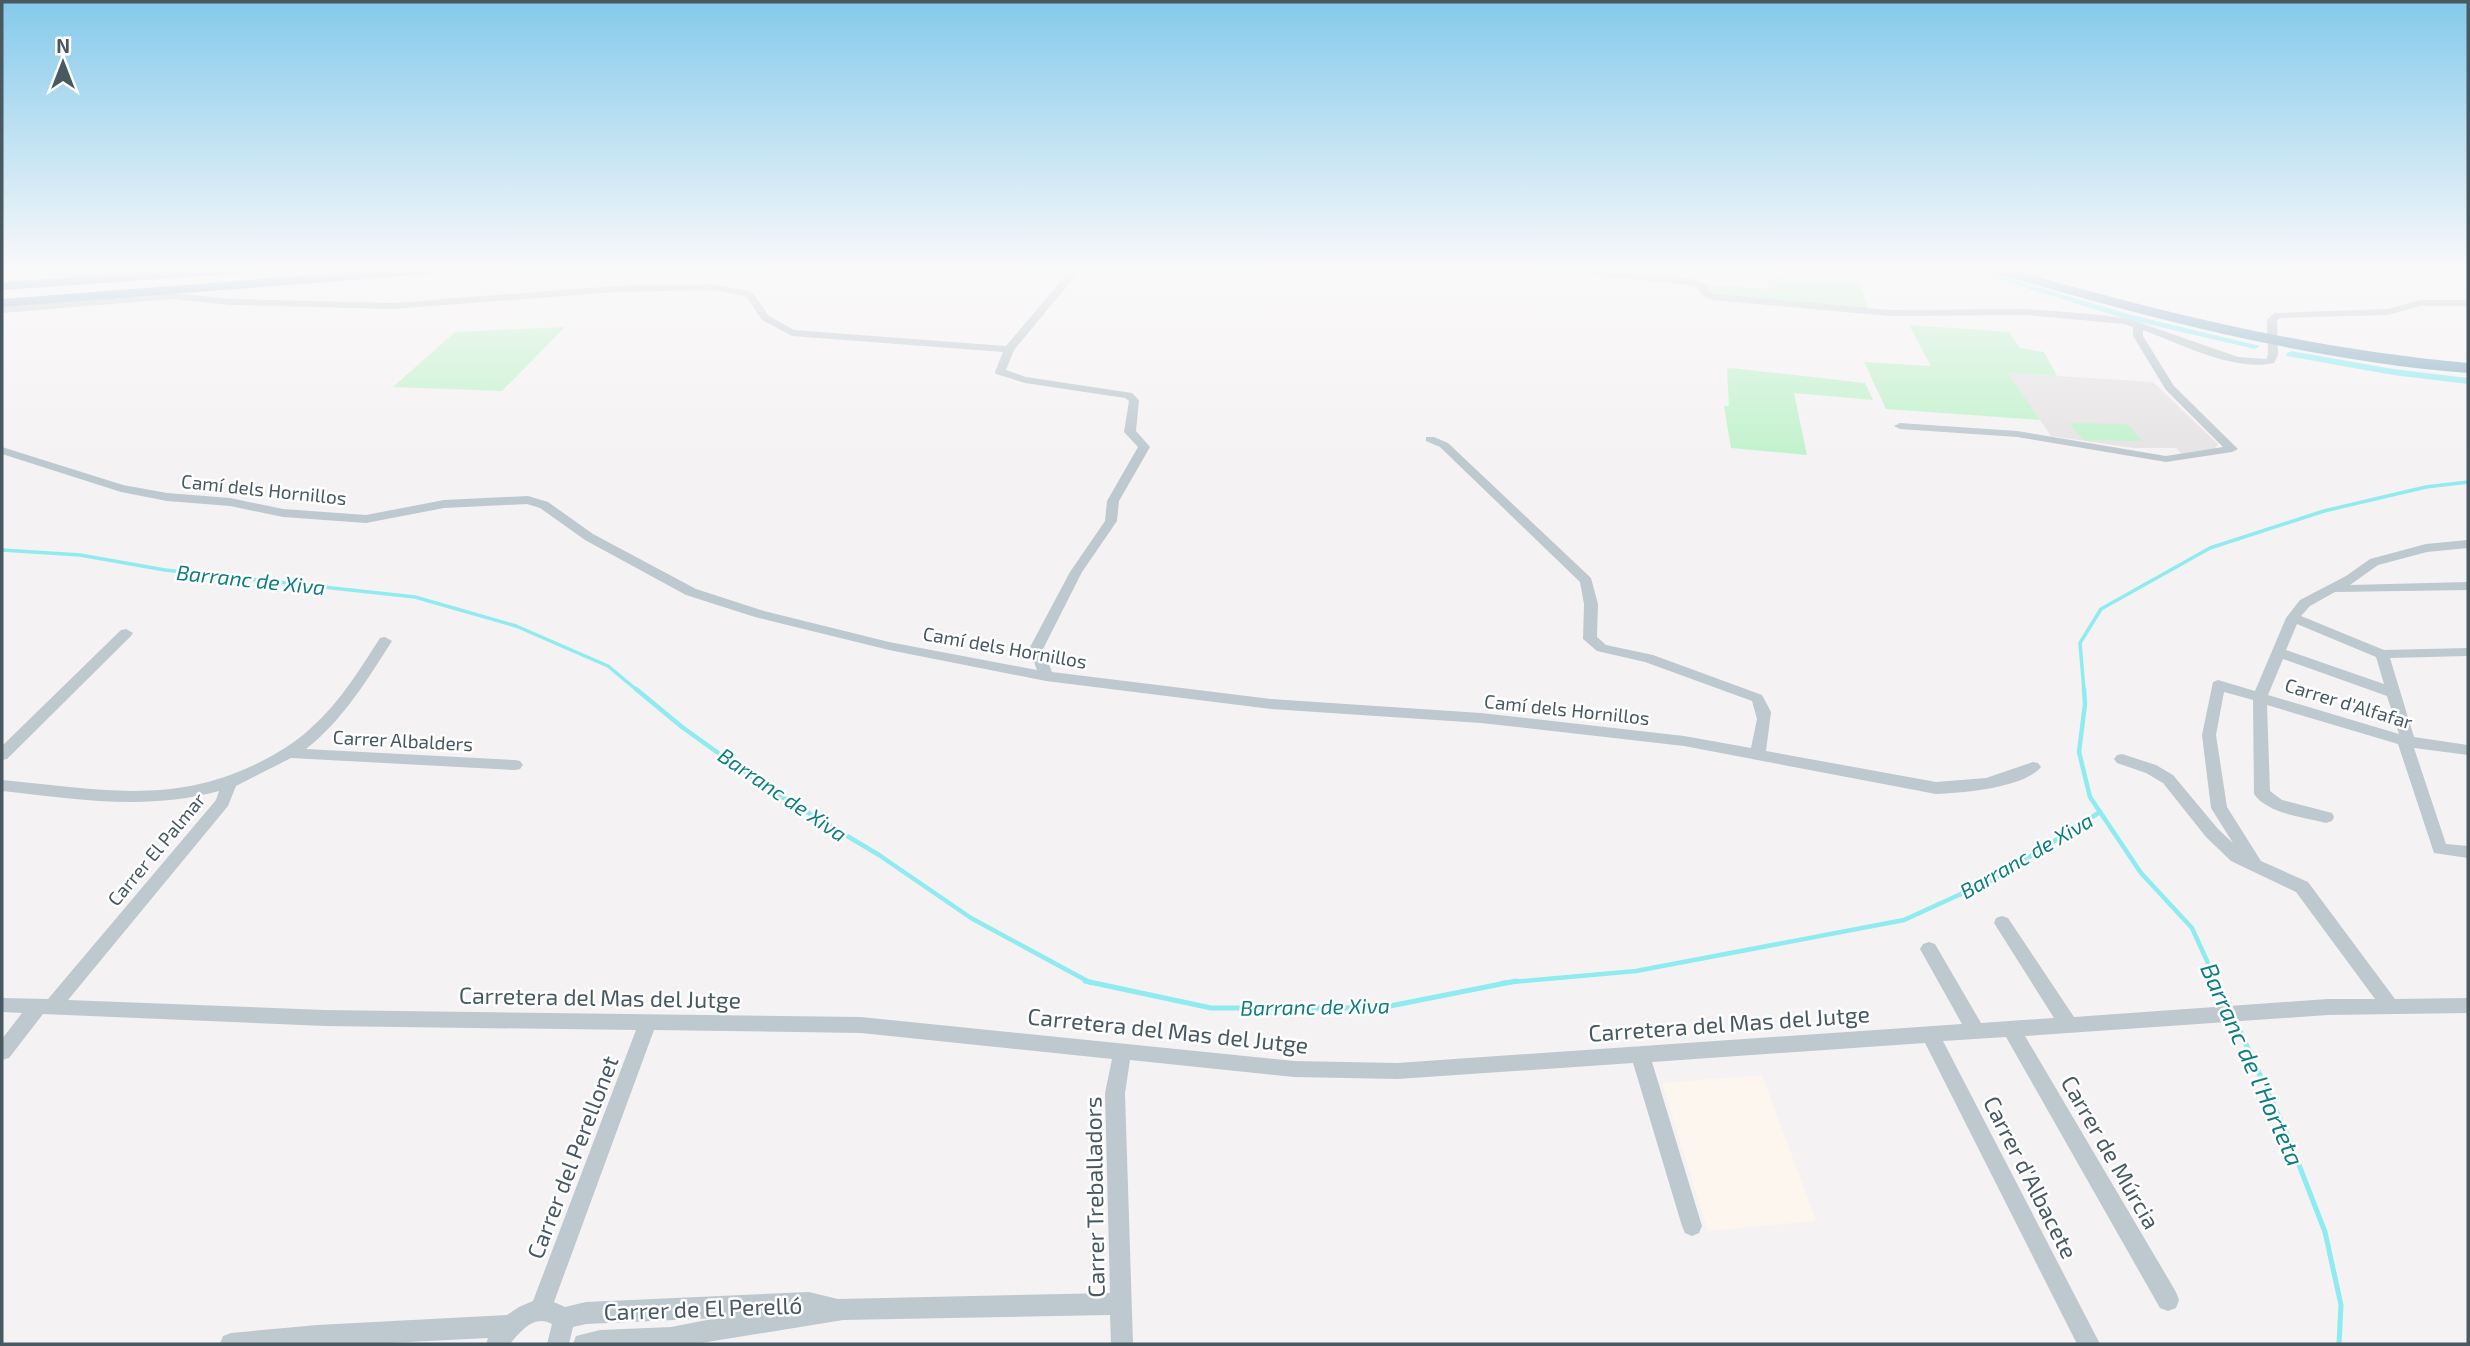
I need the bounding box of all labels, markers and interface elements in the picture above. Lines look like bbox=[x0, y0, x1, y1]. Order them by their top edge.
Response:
north arrow bbox=[28, 28, 98, 98]
text: N bbox=[56, 34, 70, 57]
street label: Camí dels Hornillos bbox=[180, 469, 348, 509]
water label: Barranc de Xiva bbox=[175, 559, 327, 599]
street label: Camí dels Hornillos bbox=[921, 621, 1089, 673]
street label: Carrer d'Alfafar bbox=[2282, 673, 2416, 733]
street label: Camí dels Hornillos bbox=[1483, 689, 1651, 729]
street label: Carrer Albalders bbox=[332, 725, 474, 755]
water label: Barranc de Xiva bbox=[714, 742, 852, 846]
street label: Carrer El Palmar bbox=[102, 788, 210, 910]
water label: Barranc de Xiva bbox=[1955, 807, 2097, 903]
water label: Barranc de l'Horteta bbox=[2195, 958, 2311, 1170]
street label: Carretera del Mas del Jutge bbox=[459, 981, 741, 1013]
water label: Barranc de Xiva bbox=[1240, 992, 1390, 1020]
street label: Carretera del Mas del Jutge bbox=[1587, 999, 1871, 1047]
street label: Carretera del Mas del Jutge bbox=[1026, 1001, 1310, 1059]
street label: Carrer del Perellonet bbox=[520, 1051, 624, 1263]
street label: Carrer de Múrcia bbox=[2056, 1070, 2166, 1234]
street label: Carrer d'Albacete bbox=[1978, 1091, 2084, 1263]
street label: Carrer Treballadors bbox=[1078, 1096, 1110, 1298]
street label: Carrer de El Perelló bbox=[603, 1291, 803, 1325]

